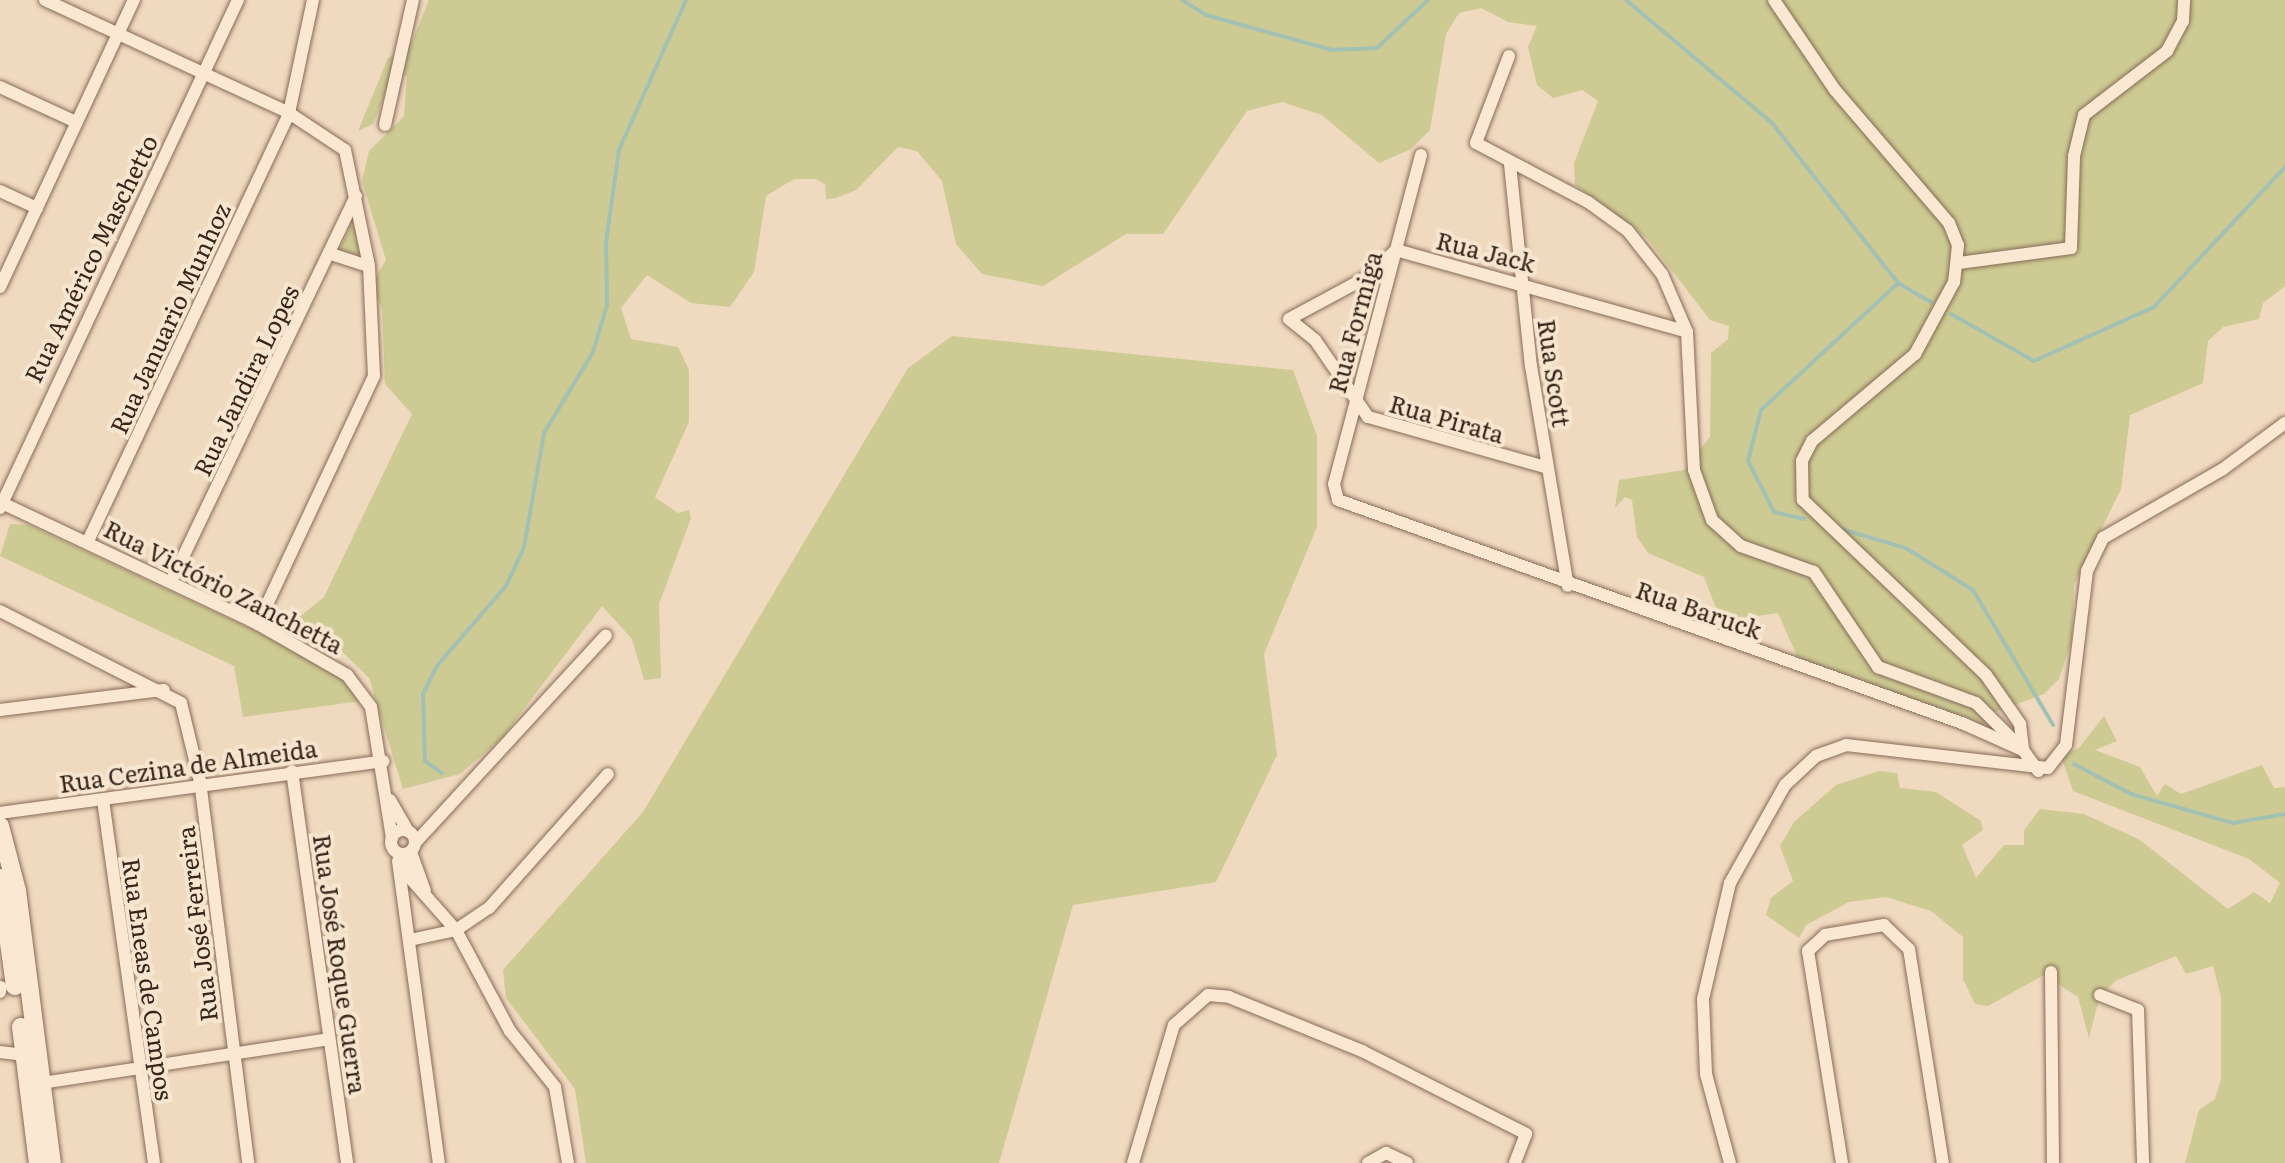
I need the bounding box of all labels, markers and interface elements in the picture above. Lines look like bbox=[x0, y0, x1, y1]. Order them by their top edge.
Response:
street label: Rua Américo Maschetto bbox=[17, 129, 163, 387]
street label: Rua Januario Munhoz bbox=[103, 198, 235, 438]
street label: Rua Jack bbox=[1434, 225, 1538, 277]
street label: Rua Formiga bbox=[1321, 248, 1387, 396]
street label: Rua Jandira Lopes bbox=[186, 280, 304, 480]
street label: Rua Scott bbox=[1533, 317, 1577, 429]
street label: Rua Pirata bbox=[1386, 388, 1508, 448]
street label: Rua Victório Zanchetta bbox=[100, 513, 348, 659]
street label: Rua Baruck bbox=[1632, 574, 1766, 644]
street label: Rua Cezina de Almeida bbox=[57, 733, 319, 797]
street label: Rua José Ferreira bbox=[170, 825, 222, 1023]
street label: Rua José Roque Guerra bbox=[309, 832, 373, 1096]
street label: Rua Eneas de Campos bbox=[118, 856, 180, 1102]

